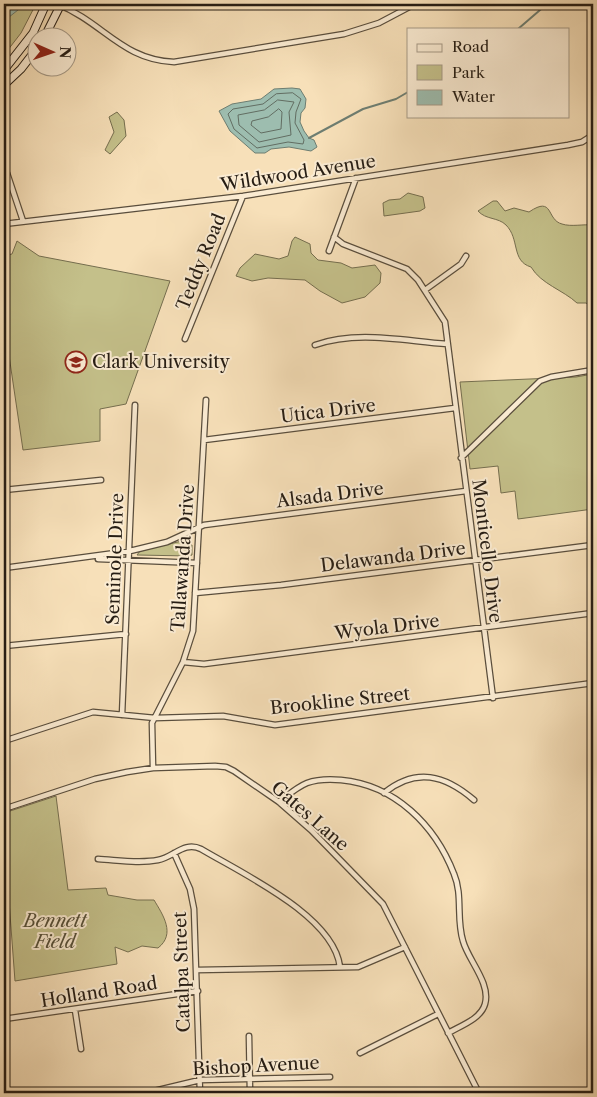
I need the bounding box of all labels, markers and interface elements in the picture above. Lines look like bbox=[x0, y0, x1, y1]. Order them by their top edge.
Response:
north arrow bbox=[28, 28, 78, 78]
legend bbox=[407, 28, 570, 118]
text: Road bbox=[452, 37, 489, 56]
text: N bbox=[56, 46, 74, 59]
text: Park bbox=[452, 63, 486, 82]
text: Water bbox=[451, 87, 496, 106]
street label: Wildwood Avenue bbox=[218, 150, 377, 196]
street label: Teddy Road bbox=[172, 210, 230, 314]
school or university icon: Clark University bbox=[64, 350, 88, 374]
place label: Clark University bbox=[92, 351, 231, 373]
street label: Utica Drive bbox=[279, 394, 377, 428]
street label: Alsada Drive bbox=[274, 478, 385, 513]
street label: Monticello Drive bbox=[467, 478, 507, 624]
street label: Tallawanda Drive bbox=[167, 483, 199, 633]
street label: Seminole Drive bbox=[102, 492, 128, 626]
street label: Delawanda Drive bbox=[319, 537, 467, 577]
street label: Wyola Drive bbox=[332, 610, 441, 644]
street label: Brookline Street bbox=[269, 683, 412, 719]
street label: Gates Lane bbox=[267, 776, 353, 856]
park label: Bennett Field bbox=[21, 910, 88, 953]
street label: Catalpa Street bbox=[169, 911, 195, 1033]
street label: Holland Road bbox=[39, 972, 159, 1012]
street label: Bishop Avenue bbox=[192, 1052, 320, 1080]

